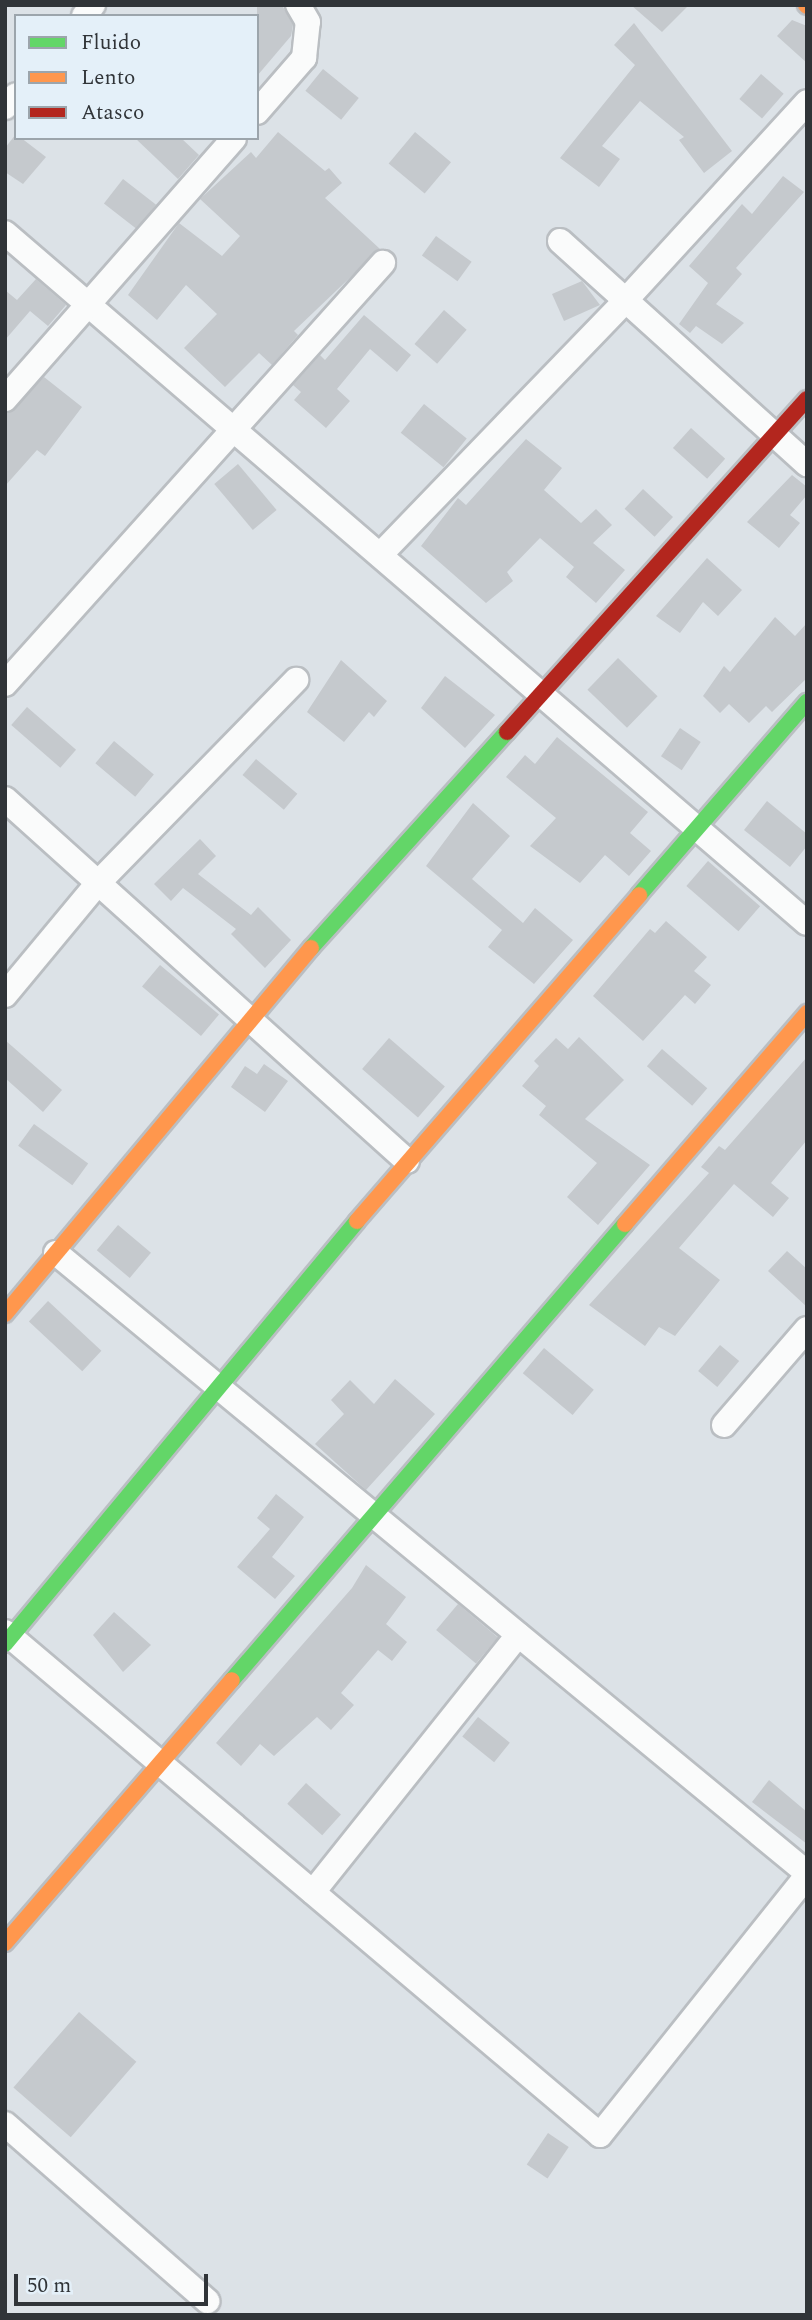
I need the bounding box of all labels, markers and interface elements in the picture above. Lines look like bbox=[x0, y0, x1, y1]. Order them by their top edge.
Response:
legend bbox=[14, 14, 259, 140]
text: Fluido bbox=[81, 27, 141, 59]
text: Lento bbox=[81, 62, 135, 94]
text: Atasco bbox=[81, 97, 144, 129]
scale bar bbox=[18, 2260, 212, 2304]
text: 50 m bbox=[27, 2270, 71, 2302]

